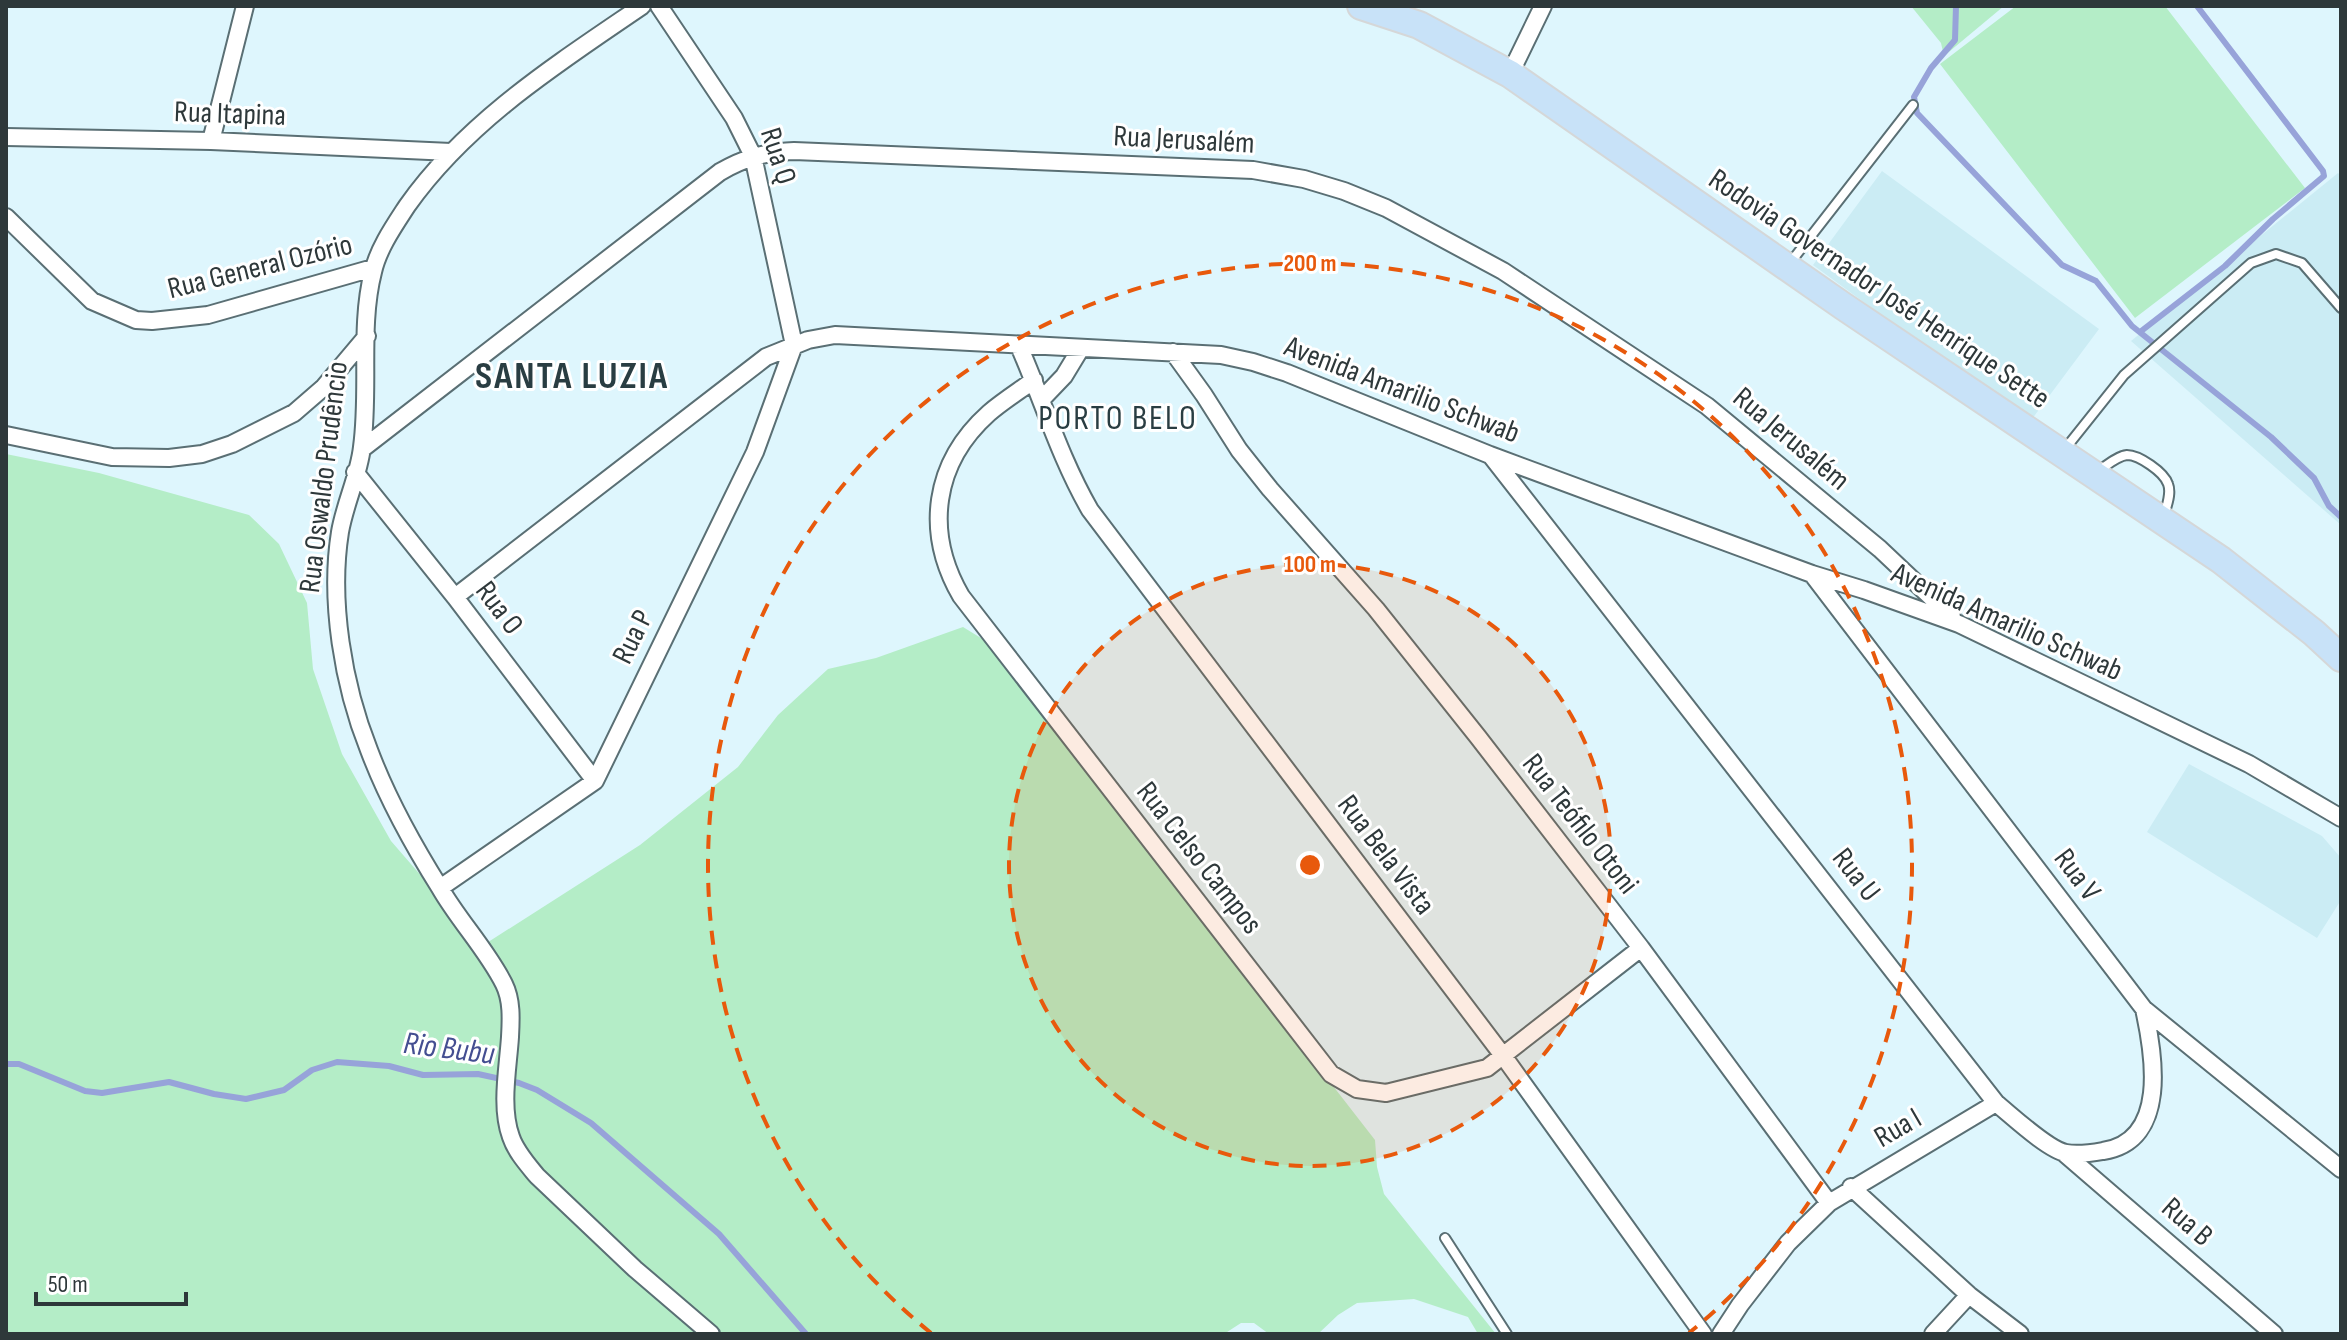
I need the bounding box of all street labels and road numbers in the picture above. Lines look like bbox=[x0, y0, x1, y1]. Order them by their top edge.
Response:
street label: Rua Itapina bbox=[174, 94, 286, 134]
street label: Rua Jerusalém bbox=[1113, 118, 1255, 162]
street label: Rua Q bbox=[752, 123, 804, 189]
street label: Rodovia Governador José Henrique Sette bbox=[1702, 161, 2056, 417]
street label: Rua General Ozório bbox=[164, 227, 356, 307]
street label: Avenida Amarilio Schwab bbox=[1279, 328, 1525, 451]
street label: Rua Oswaldo Prudêncio bbox=[292, 359, 356, 595]
street label: Rua Jerusalém bbox=[1725, 380, 1857, 498]
street label: Avenida Amarilio Schwab bbox=[1885, 555, 2128, 689]
street label: Rua O bbox=[467, 574, 531, 642]
street label: Rua P bbox=[605, 604, 661, 670]
street label: Rua Teófilo Otoni bbox=[1514, 747, 1646, 901]
street label: Rua Celso Campos bbox=[1128, 775, 1270, 941]
street label: Rua Bela Vista bbox=[1329, 788, 1443, 922]
street label: Rua U bbox=[1824, 841, 1888, 909]
street label: Rua V bbox=[2046, 842, 2109, 909]
street label: Rua I bbox=[1868, 1100, 1928, 1156]
street label: Rua B bbox=[2154, 1190, 2220, 1254]

